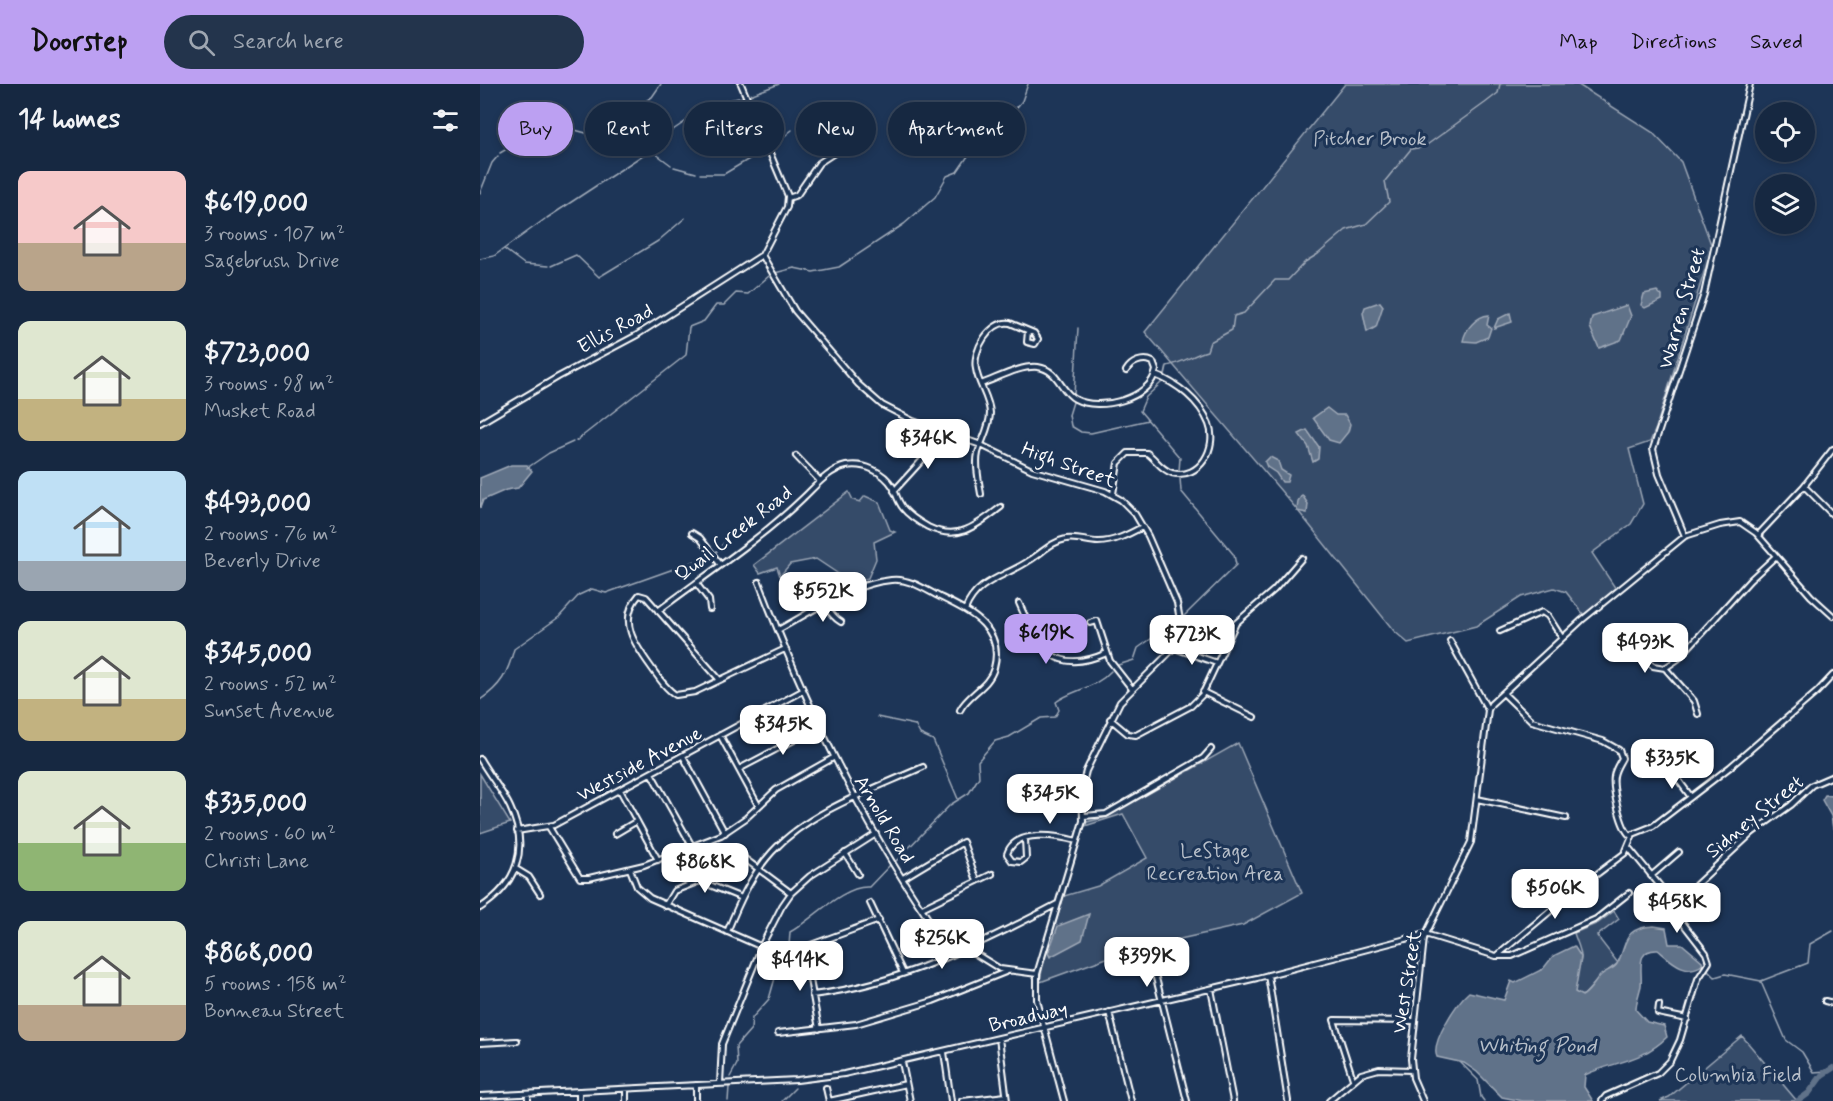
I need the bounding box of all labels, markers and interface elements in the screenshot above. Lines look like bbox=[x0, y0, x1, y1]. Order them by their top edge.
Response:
search box bbox=[164, 15, 584, 69]
text: Doorstep bbox=[30, 24, 128, 61]
icon: search bbox=[185, 26, 218, 59]
text: Search here bbox=[233, 28, 344, 56]
text: Map bbox=[1559, 28, 1598, 56]
text: Directions bbox=[1631, 28, 1717, 56]
text: Saved bbox=[1750, 28, 1803, 56]
chip: Buy bbox=[498, 102, 573, 156]
chip: Rent bbox=[585, 102, 672, 156]
chip: Filters bbox=[684, 102, 784, 156]
chip: New bbox=[796, 102, 876, 156]
chip: Apartment bbox=[888, 102, 1025, 156]
map controls bbox=[1755, 102, 1815, 234]
button: locate bbox=[1755, 102, 1815, 162]
text: 14 homes bbox=[18, 103, 120, 137]
icon: filters bbox=[429, 104, 462, 137]
park label: Pitcher Brook bbox=[1313, 126, 1427, 153]
button: layers bbox=[1755, 174, 1815, 234]
text: $619,000 bbox=[204, 187, 308, 221]
icon: home bbox=[66, 195, 138, 267]
text: 3 rooms · 107 m² bbox=[204, 221, 345, 248]
street label: Warren Street bbox=[1652, 245, 1713, 372]
text: Sagebrush Drive bbox=[204, 248, 340, 275]
street label: Ellis Road bbox=[573, 298, 658, 361]
text: $723,000 bbox=[204, 337, 310, 371]
icon: home bbox=[66, 345, 138, 417]
text: 3 rooms · 98 m² bbox=[204, 371, 334, 398]
text: Musket Road bbox=[204, 398, 316, 425]
pin: $346K bbox=[886, 419, 970, 470]
text: $346K bbox=[900, 425, 956, 452]
street label: High Street bbox=[1017, 436, 1120, 497]
street label: Quail Creek Road bbox=[670, 480, 798, 589]
text: $493,000 bbox=[204, 487, 311, 521]
icon: home bbox=[66, 495, 138, 567]
text: 2 rooms · 76 m² bbox=[204, 521, 337, 548]
text: Beverly Drive bbox=[204, 548, 321, 575]
pin: $552K bbox=[781, 572, 865, 623]
text: $552K bbox=[793, 578, 853, 605]
pin: $619K bbox=[1004, 614, 1088, 665]
pin: $723K bbox=[1150, 615, 1234, 666]
text: $619K bbox=[1018, 620, 1074, 647]
text: $723K bbox=[1164, 621, 1220, 648]
pin: $493K bbox=[1603, 623, 1687, 674]
text: $493K bbox=[1616, 629, 1674, 656]
text: $345,000 bbox=[204, 637, 312, 671]
icon: home bbox=[66, 645, 138, 717]
text: 2 rooms · 52 m² bbox=[204, 671, 337, 698]
text: Sunset Avenue bbox=[204, 698, 334, 725]
pin: $345K bbox=[741, 705, 825, 756]
text: $345K bbox=[754, 711, 812, 738]
street label: Westside Avenue bbox=[572, 720, 707, 809]
pin: $335K bbox=[1630, 739, 1714, 790]
text: $335K bbox=[1645, 745, 1699, 772]
street label: Sidney Street bbox=[1700, 769, 1810, 865]
street label: Arnold Road bbox=[847, 771, 921, 869]
pin: $345K bbox=[1008, 774, 1092, 825]
text: $345K bbox=[1021, 780, 1079, 807]
text: $335,000 bbox=[204, 787, 307, 821]
icon: home bbox=[66, 795, 138, 867]
text: 2 rooms · 60 m² bbox=[204, 821, 336, 848]
park label: LeStage Recreation Area bbox=[1147, 838, 1283, 888]
pin: $868K bbox=[663, 843, 747, 894]
text: Christi Lane bbox=[204, 848, 309, 875]
text: $868K bbox=[675, 849, 735, 876]
pin: $506K bbox=[1513, 869, 1597, 920]
text: $506K bbox=[1526, 875, 1584, 902]
pin: $458K bbox=[1635, 883, 1719, 934]
text: $458K bbox=[1648, 889, 1706, 916]
pin: $256K bbox=[900, 919, 984, 970]
text: $256K bbox=[914, 925, 970, 952]
street label: West Street bbox=[1386, 929, 1429, 1036]
text: $868,000 bbox=[204, 937, 313, 971]
pin: $399K bbox=[1105, 937, 1189, 988]
pin: $414K bbox=[758, 941, 842, 992]
text: $399K bbox=[1118, 943, 1176, 970]
icon: home bbox=[66, 945, 138, 1017]
text: $414K bbox=[771, 947, 829, 974]
text: 5 rooms · 158 m² bbox=[204, 971, 347, 998]
street label: Broadway bbox=[986, 995, 1070, 1040]
text: Bonneau Street bbox=[204, 998, 344, 1025]
water label: Whiting Pond bbox=[1478, 1032, 1598, 1062]
park label: Columbia Field bbox=[1674, 1062, 1802, 1089]

